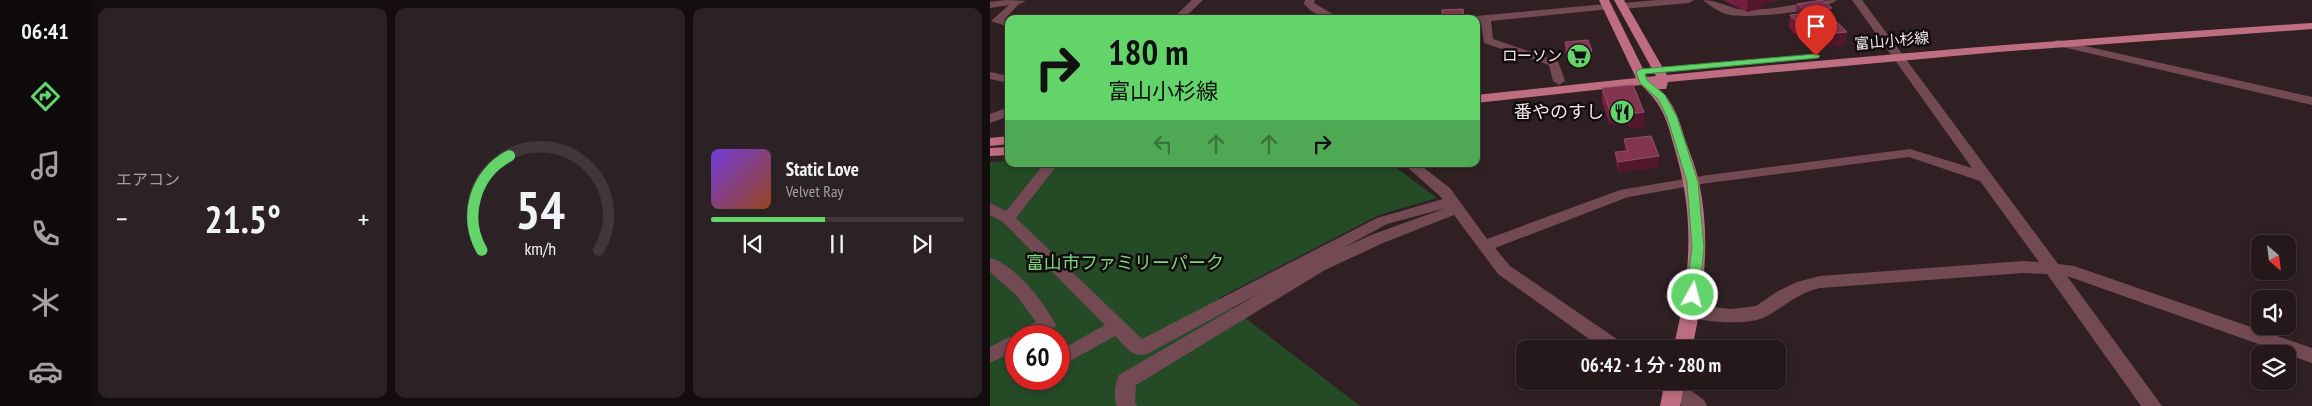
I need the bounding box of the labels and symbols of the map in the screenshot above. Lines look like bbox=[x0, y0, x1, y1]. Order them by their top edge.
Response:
pin bbox=[1795, 5, 1837, 56]
street label: 富山小杉線 bbox=[1854, 28, 1930, 53]
supermarket icon: ローソン bbox=[1566, 43, 1592, 69]
place label: ローソン bbox=[1502, 46, 1562, 65]
restaurant icon: 番やのすし bbox=[1609, 99, 1635, 125]
place label: 番やのすし bbox=[1514, 100, 1604, 123]
north arrow bbox=[2251, 235, 2296, 280]
park label: 富山市ファミリーパーク bbox=[1026, 251, 1224, 274]
position arrow bbox=[1666, 268, 1718, 320]
speed limit sign: 60 bbox=[1005, 325, 1070, 390]

